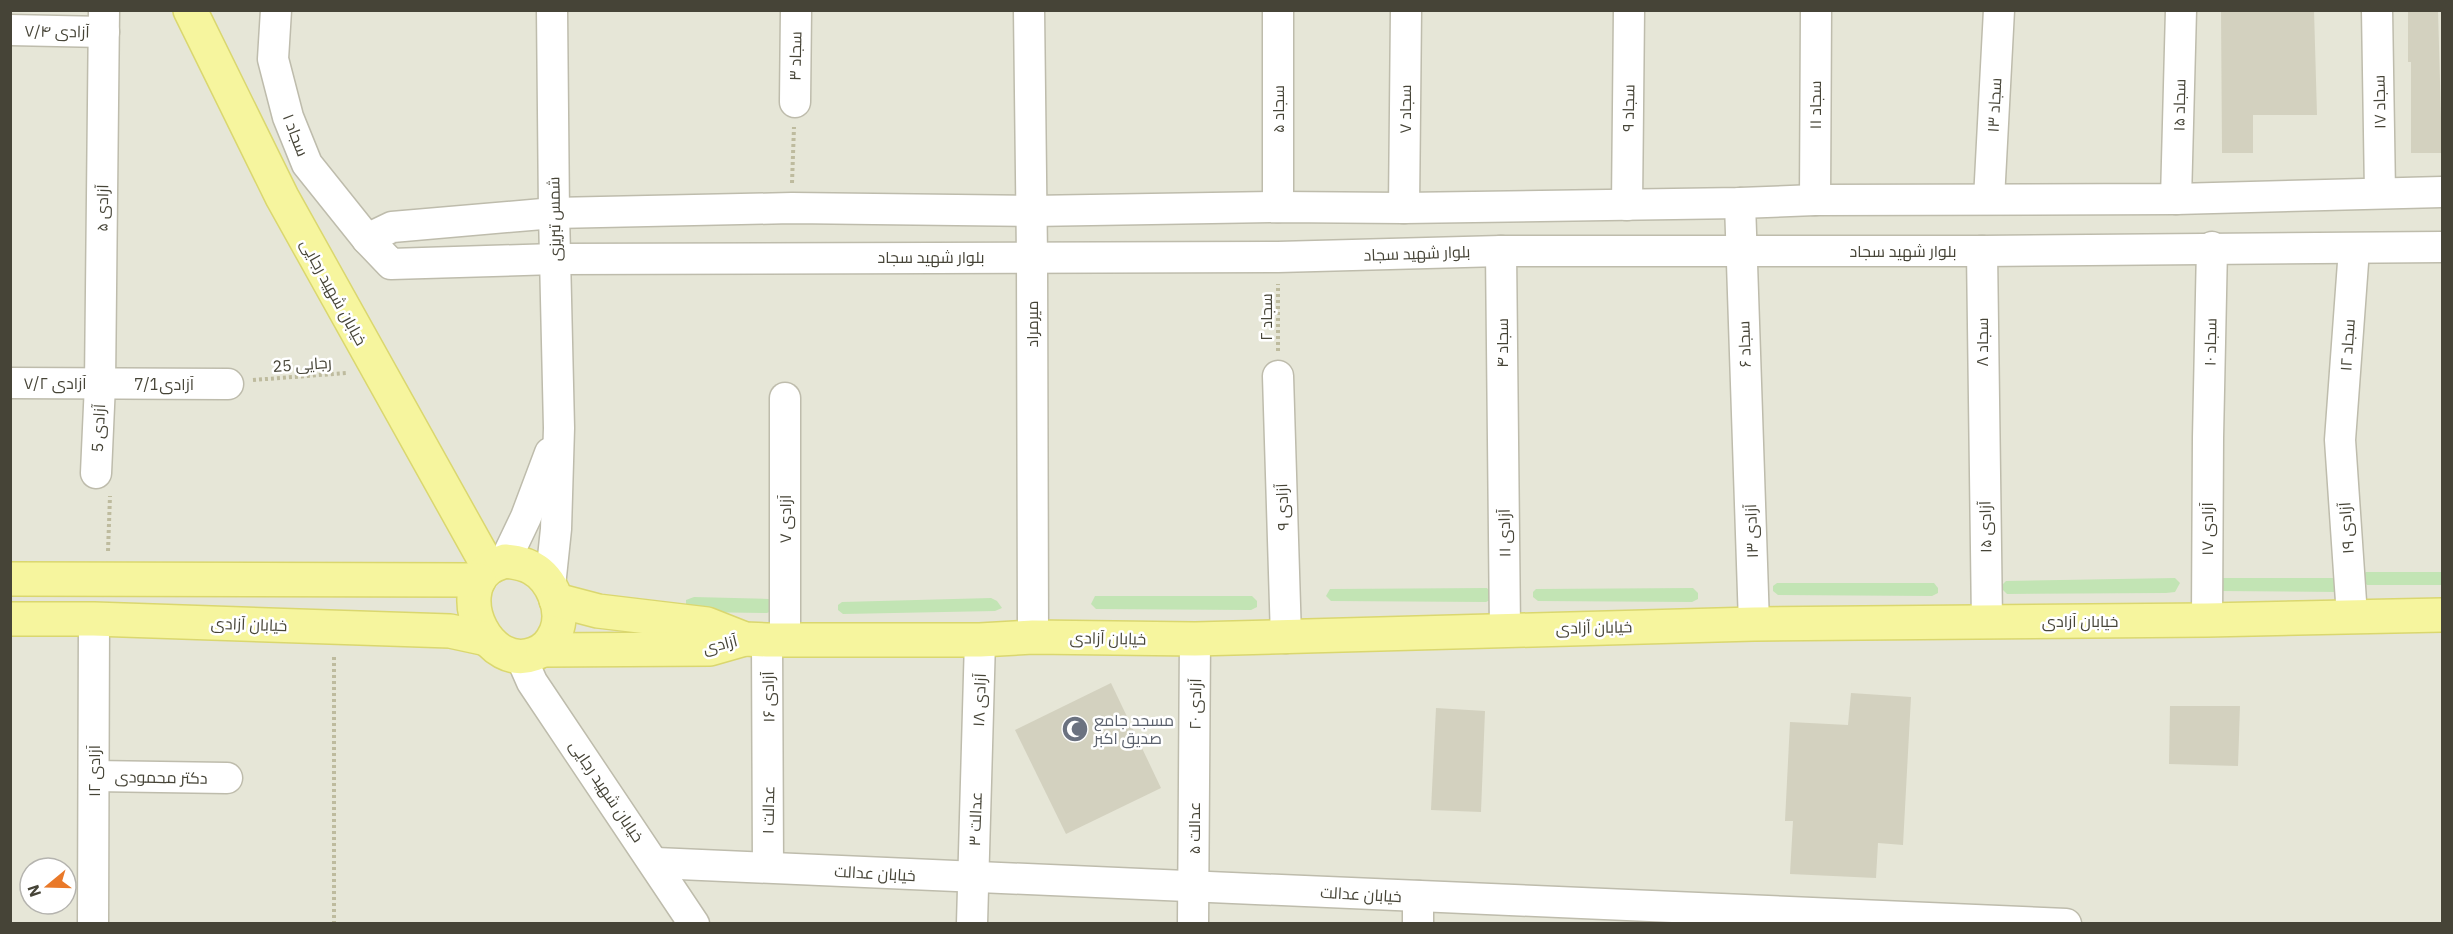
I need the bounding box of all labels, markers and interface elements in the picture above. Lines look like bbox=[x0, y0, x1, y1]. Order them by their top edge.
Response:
street label: آزادی ۷/۴ bbox=[24, 20, 91, 43]
street label: سجاد ۳ bbox=[785, 31, 805, 81]
street label: سجاد ۱۷ bbox=[2369, 75, 2389, 129]
street label: سجاد ۱۳ bbox=[1983, 77, 2005, 133]
street label: سجاد ۱۵ bbox=[2169, 78, 2189, 132]
street label: سجاد ۱۱ bbox=[1805, 81, 1825, 130]
street label: سجاد ۷ bbox=[1395, 84, 1415, 134]
street label: سجاد ۹ bbox=[1618, 84, 1638, 132]
street label: سجاد ۵ bbox=[1268, 85, 1288, 133]
street label: سجاد ۱ bbox=[279, 111, 313, 159]
street label: شمس تبریزی bbox=[543, 176, 566, 262]
street label: آزادی ۵ bbox=[92, 183, 113, 232]
street label: خیابان شهید رجایی bbox=[296, 235, 372, 349]
street label: بلوار شهید سجاد bbox=[1363, 241, 1471, 266]
street label: بلوار شهید سجاد bbox=[1850, 241, 1956, 262]
street label: بلوار شهید سجاد bbox=[878, 247, 984, 268]
street label: سجاد ۲ bbox=[1256, 293, 1276, 341]
street label: میرمراد bbox=[1022, 301, 1042, 347]
street label: سجاد ۸ bbox=[1972, 317, 1992, 367]
street label: سجاد ۴ bbox=[1492, 318, 1512, 368]
street label: سجاد ۱۰ bbox=[2200, 318, 2220, 366]
street label: سجاد ۱۲ bbox=[2335, 318, 2359, 372]
street label: سجاد ۶ bbox=[1733, 320, 1755, 368]
street label: رجایی 25 bbox=[272, 352, 332, 377]
street label: آزادی ۷/۲ bbox=[23, 373, 87, 394]
street label: آزادی7/1 bbox=[134, 374, 195, 395]
street label: آزادی 5 bbox=[87, 403, 110, 453]
street label: آزادی ۹ bbox=[1271, 482, 1294, 531]
street label: آزادی ۷ bbox=[775, 494, 796, 543]
street label: آزادی ۱۵ bbox=[1975, 500, 1996, 553]
street label: آزادی ۱۹ bbox=[2334, 501, 2359, 555]
street label: آزادی ۱۷ bbox=[2197, 502, 2218, 556]
street label: آزادی ۱۳ bbox=[1740, 503, 1763, 559]
street label: آزادی ۱۱ bbox=[1494, 508, 1515, 557]
street label: خیابان آزادی bbox=[2042, 611, 2118, 632]
street label: خیابان آزادی bbox=[210, 613, 288, 636]
street label: خیابان آزادی bbox=[1556, 616, 1632, 639]
street label: خیابان آزادی bbox=[1070, 627, 1146, 650]
street label: آزادی bbox=[701, 630, 740, 659]
street label: آزادی ۱۶ bbox=[758, 670, 779, 723]
street label: آزادی ۱۸ bbox=[968, 672, 991, 727]
street label: آزادی ۲۰ bbox=[1185, 678, 1206, 730]
place label: مسجد جامع صدیق اکبر bbox=[1093, 710, 1174, 749]
mosque icon: مسجد جامع صدیق اکبر bbox=[1060, 714, 1090, 744]
street label: خیابان شهید رجایی bbox=[565, 736, 649, 846]
street label: آزادی ۱۲ bbox=[84, 744, 105, 797]
street label: دکتر محمودی bbox=[114, 766, 208, 789]
street label: عدالت ۱ bbox=[758, 786, 778, 834]
street label: عدالت ۳ bbox=[964, 791, 986, 847]
street label: عدالت ۵ bbox=[1184, 802, 1204, 854]
north arrow bbox=[18, 856, 78, 916]
street label: خیابان عدالت bbox=[834, 861, 916, 886]
text: N bbox=[22, 882, 45, 900]
street label: خیابان عدالت bbox=[1320, 882, 1402, 907]

